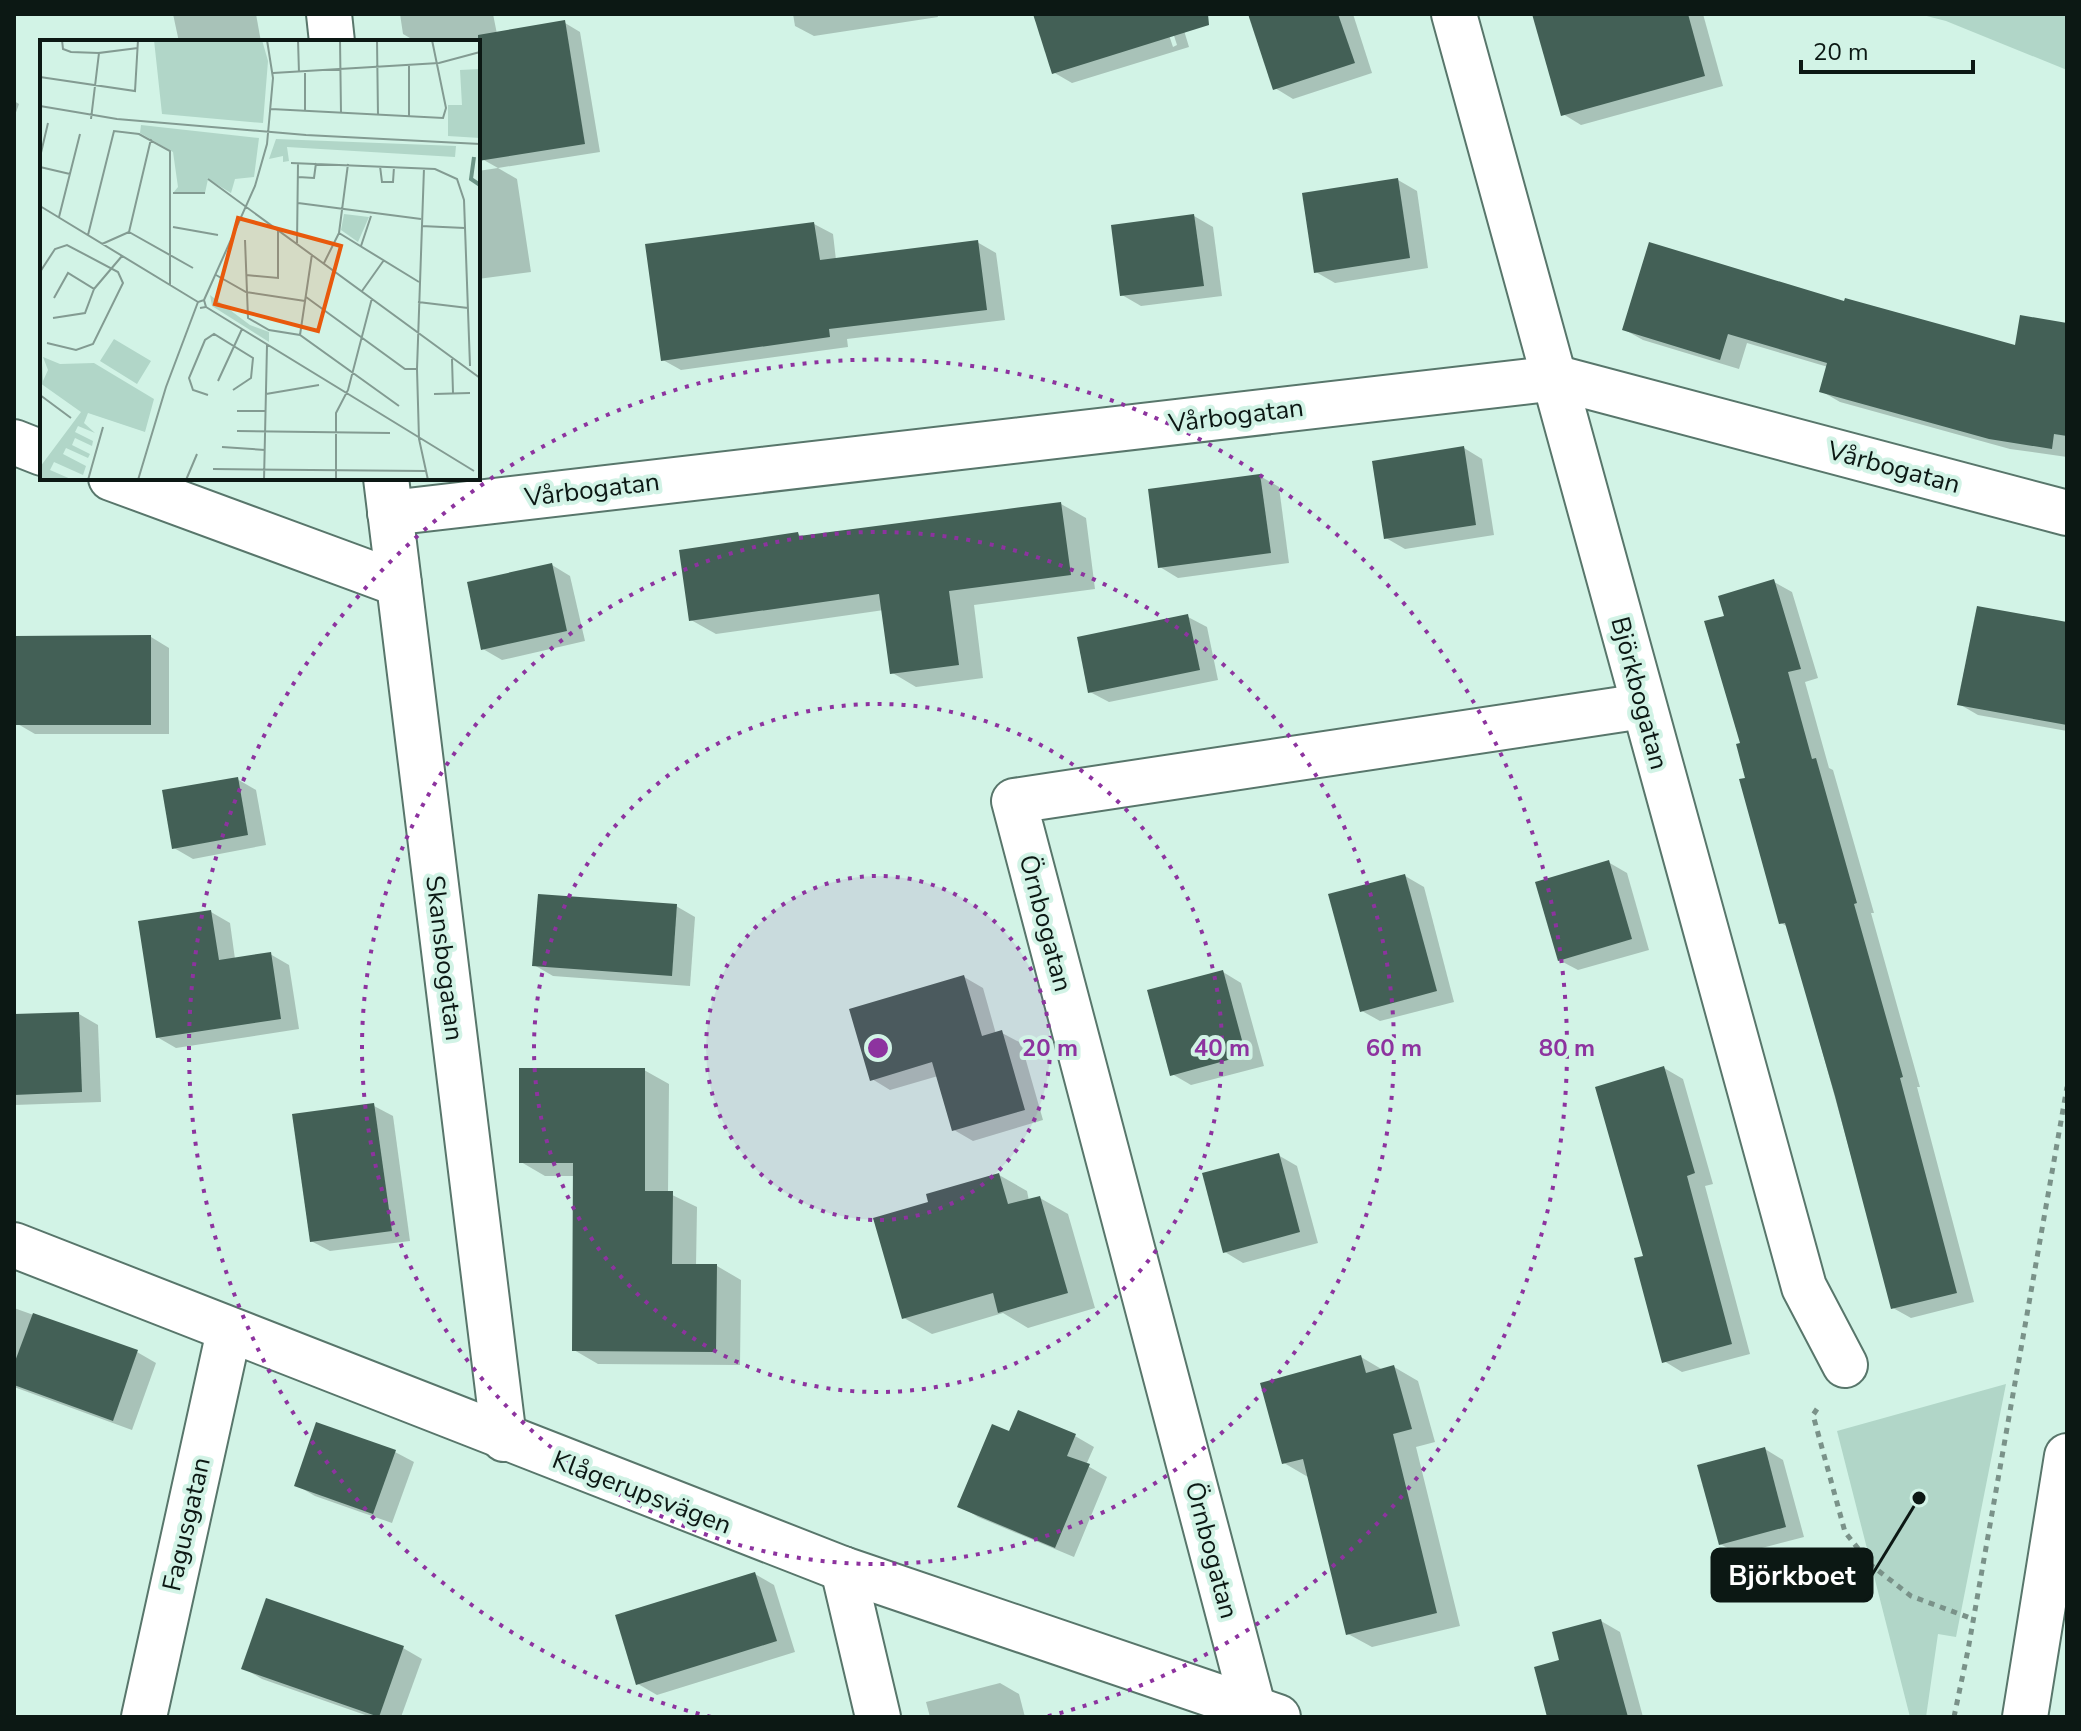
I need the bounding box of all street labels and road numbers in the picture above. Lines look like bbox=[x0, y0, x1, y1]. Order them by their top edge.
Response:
street label: Vårbogatan bbox=[1166, 390, 1306, 441]
street label: Vårbogatan bbox=[1823, 433, 1964, 502]
street label: Vårbogatan bbox=[522, 464, 662, 515]
street label: Björkbogatan bbox=[1602, 613, 1677, 773]
street label: Örnbogatan bbox=[1010, 851, 1081, 995]
street label: Skansbogatan bbox=[417, 873, 472, 1043]
street label: Klågerupsvägen bbox=[547, 1442, 736, 1543]
street label: Fagusgatan bbox=[154, 1454, 219, 1595]
street label: Örnbogatan bbox=[1176, 1478, 1247, 1622]

